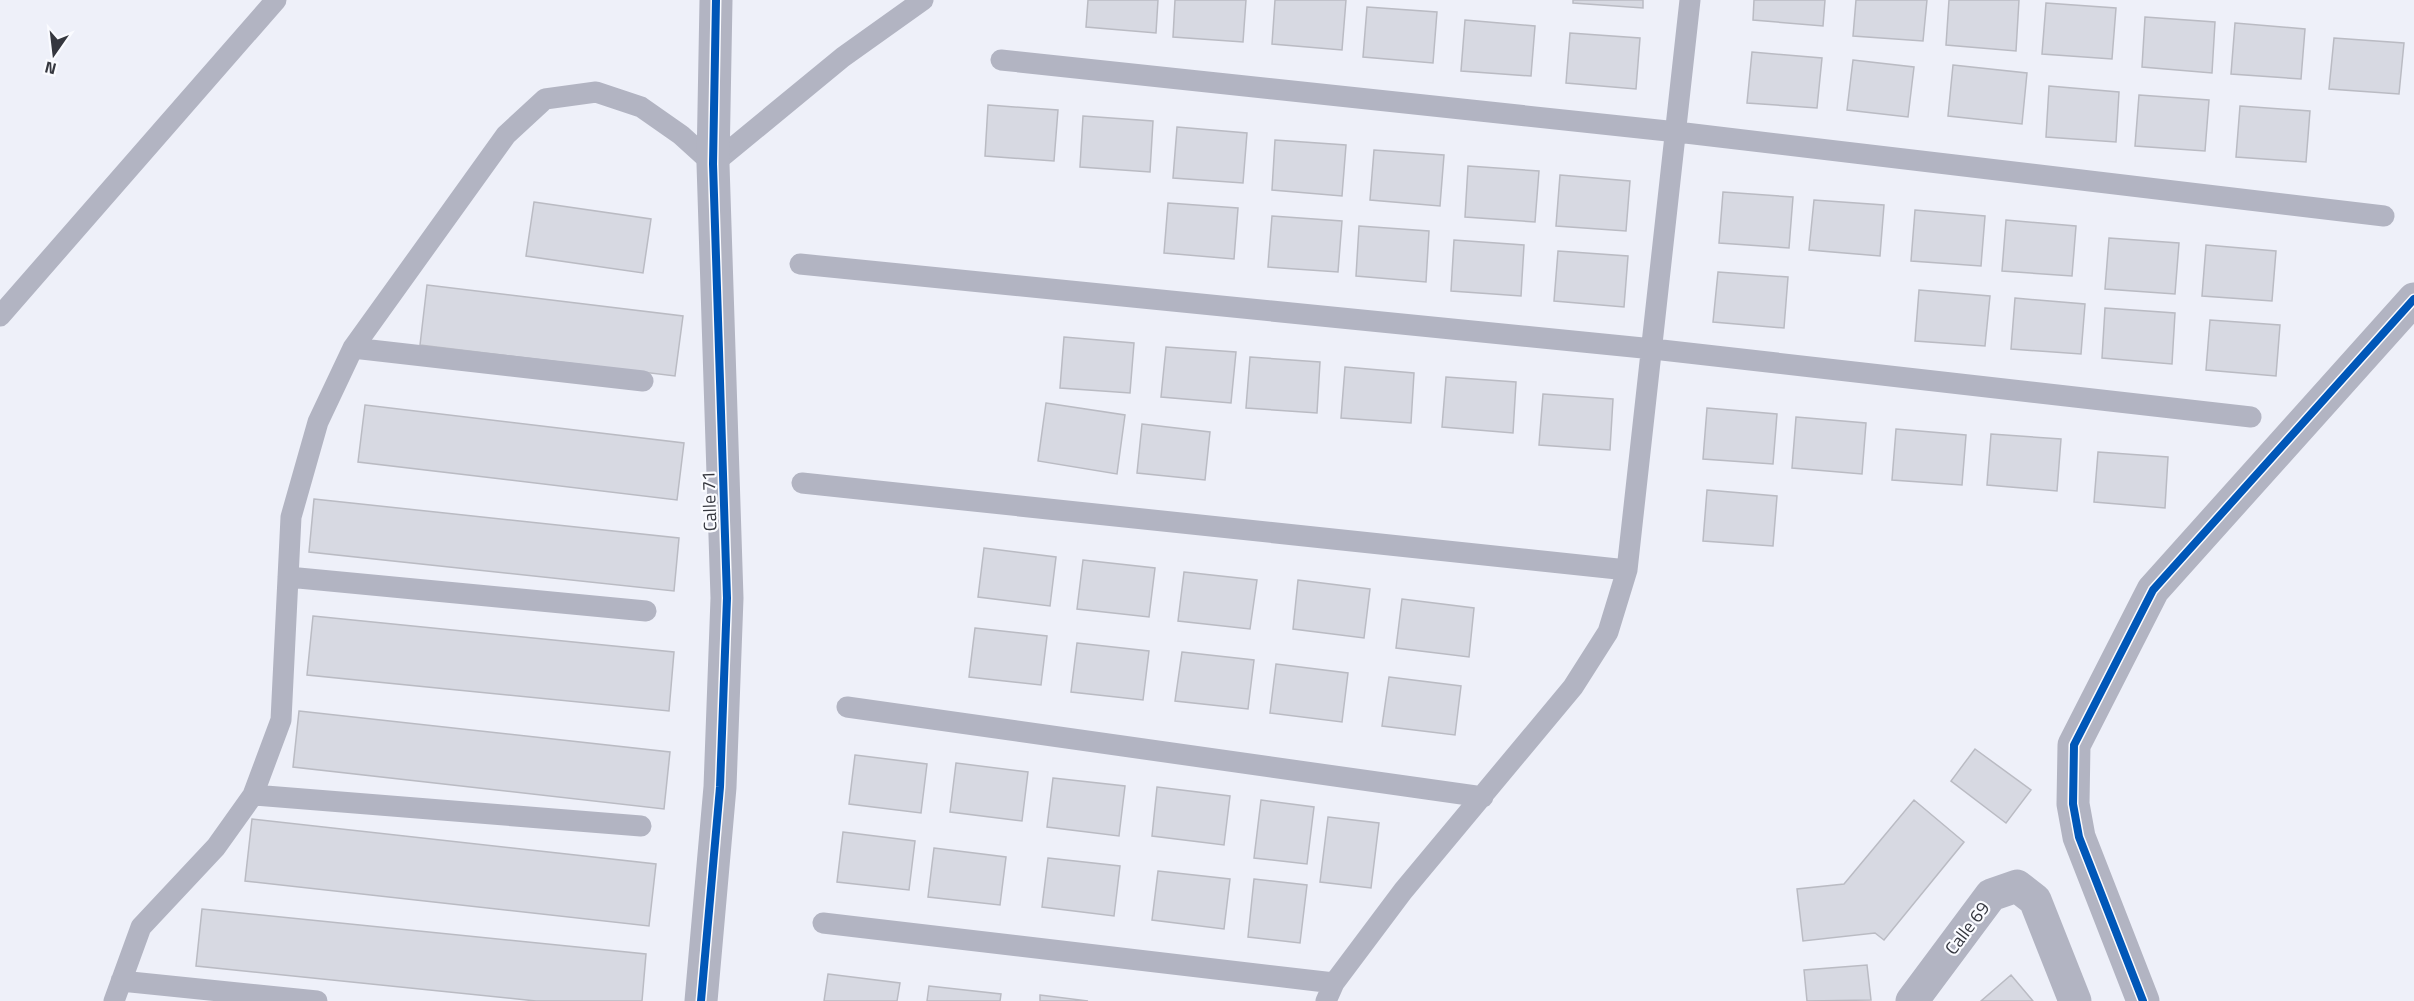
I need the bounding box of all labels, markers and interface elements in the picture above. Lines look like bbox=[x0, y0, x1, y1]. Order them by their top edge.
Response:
north arrow bbox=[24, 24, 84, 84]
text: N bbox=[42, 56, 59, 82]
street label: Calle 71 bbox=[694, 470, 724, 532]
street label: Calle 69 bbox=[1938, 896, 1996, 960]

